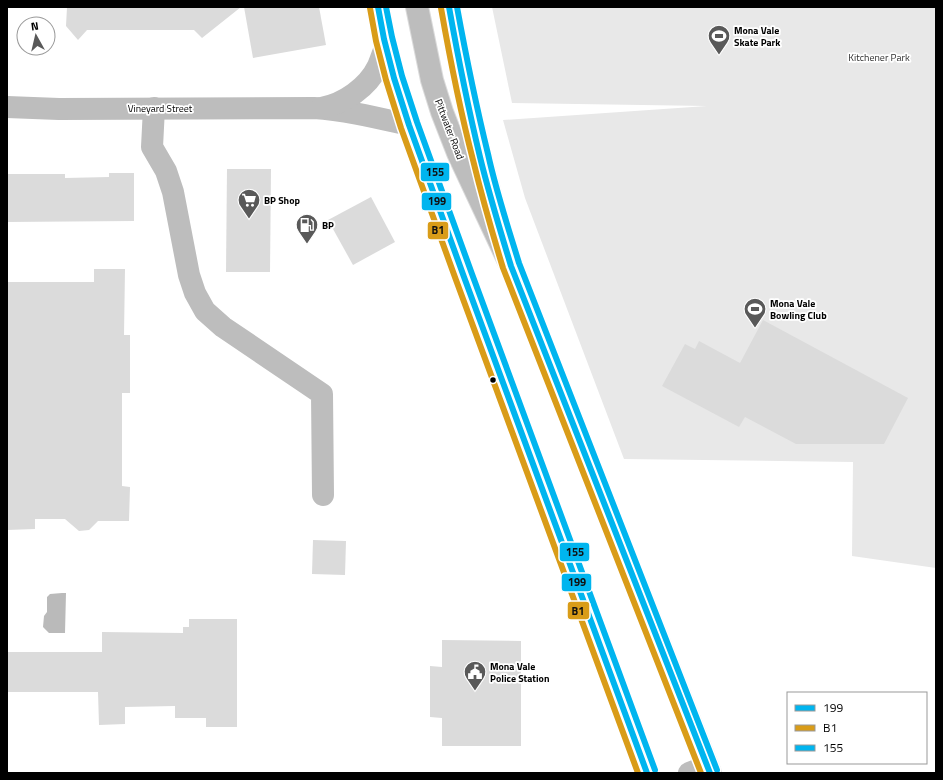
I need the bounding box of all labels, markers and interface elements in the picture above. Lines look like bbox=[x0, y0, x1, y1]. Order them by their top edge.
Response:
north arrow bbox=[16, 16, 56, 56]
text: N bbox=[30, 18, 39, 35]
sports icon: Mona Vale Skate Park bbox=[706, 23, 732, 56]
place label: Mona Vale Skate Park bbox=[734, 23, 781, 50]
park label: Kitchener Park bbox=[848, 50, 910, 65]
street label: Pittwater Road bbox=[431, 97, 468, 162]
street label: Vineyard Street bbox=[128, 101, 193, 116]
line badge: 155 bbox=[420, 162, 450, 182]
text: 155 bbox=[426, 164, 444, 180]
supermarket icon: BP Shop bbox=[236, 187, 262, 220]
line badge: 199 bbox=[421, 192, 452, 211]
place label: BP Shop bbox=[264, 193, 300, 208]
text: 199 bbox=[428, 193, 446, 209]
fuel station icon: BP bbox=[294, 212, 320, 245]
place label: BP bbox=[322, 218, 334, 233]
line badge: B1 bbox=[427, 221, 449, 240]
text: B1 bbox=[432, 222, 444, 238]
sports icon: Mona Vale Bowling Club bbox=[742, 296, 768, 329]
place label: Mona Vale Bowling Club bbox=[770, 296, 827, 323]
unlabelled marker bbox=[488, 375, 498, 385]
line badge: 155 bbox=[559, 542, 590, 562]
text: 155 bbox=[566, 544, 584, 560]
line badge: 199 bbox=[561, 573, 592, 592]
text: 199 bbox=[568, 574, 586, 590]
line badge: B1 bbox=[567, 601, 590, 620]
text: B1 bbox=[572, 603, 584, 619]
public building icon: Mona Vale Police Station bbox=[462, 659, 488, 692]
place label: Mona Vale Police Station bbox=[490, 659, 549, 686]
legend bbox=[787, 692, 927, 764]
text: 199 bbox=[823, 698, 843, 717]
text: B1 bbox=[823, 718, 837, 737]
text: 155 bbox=[823, 738, 843, 757]

